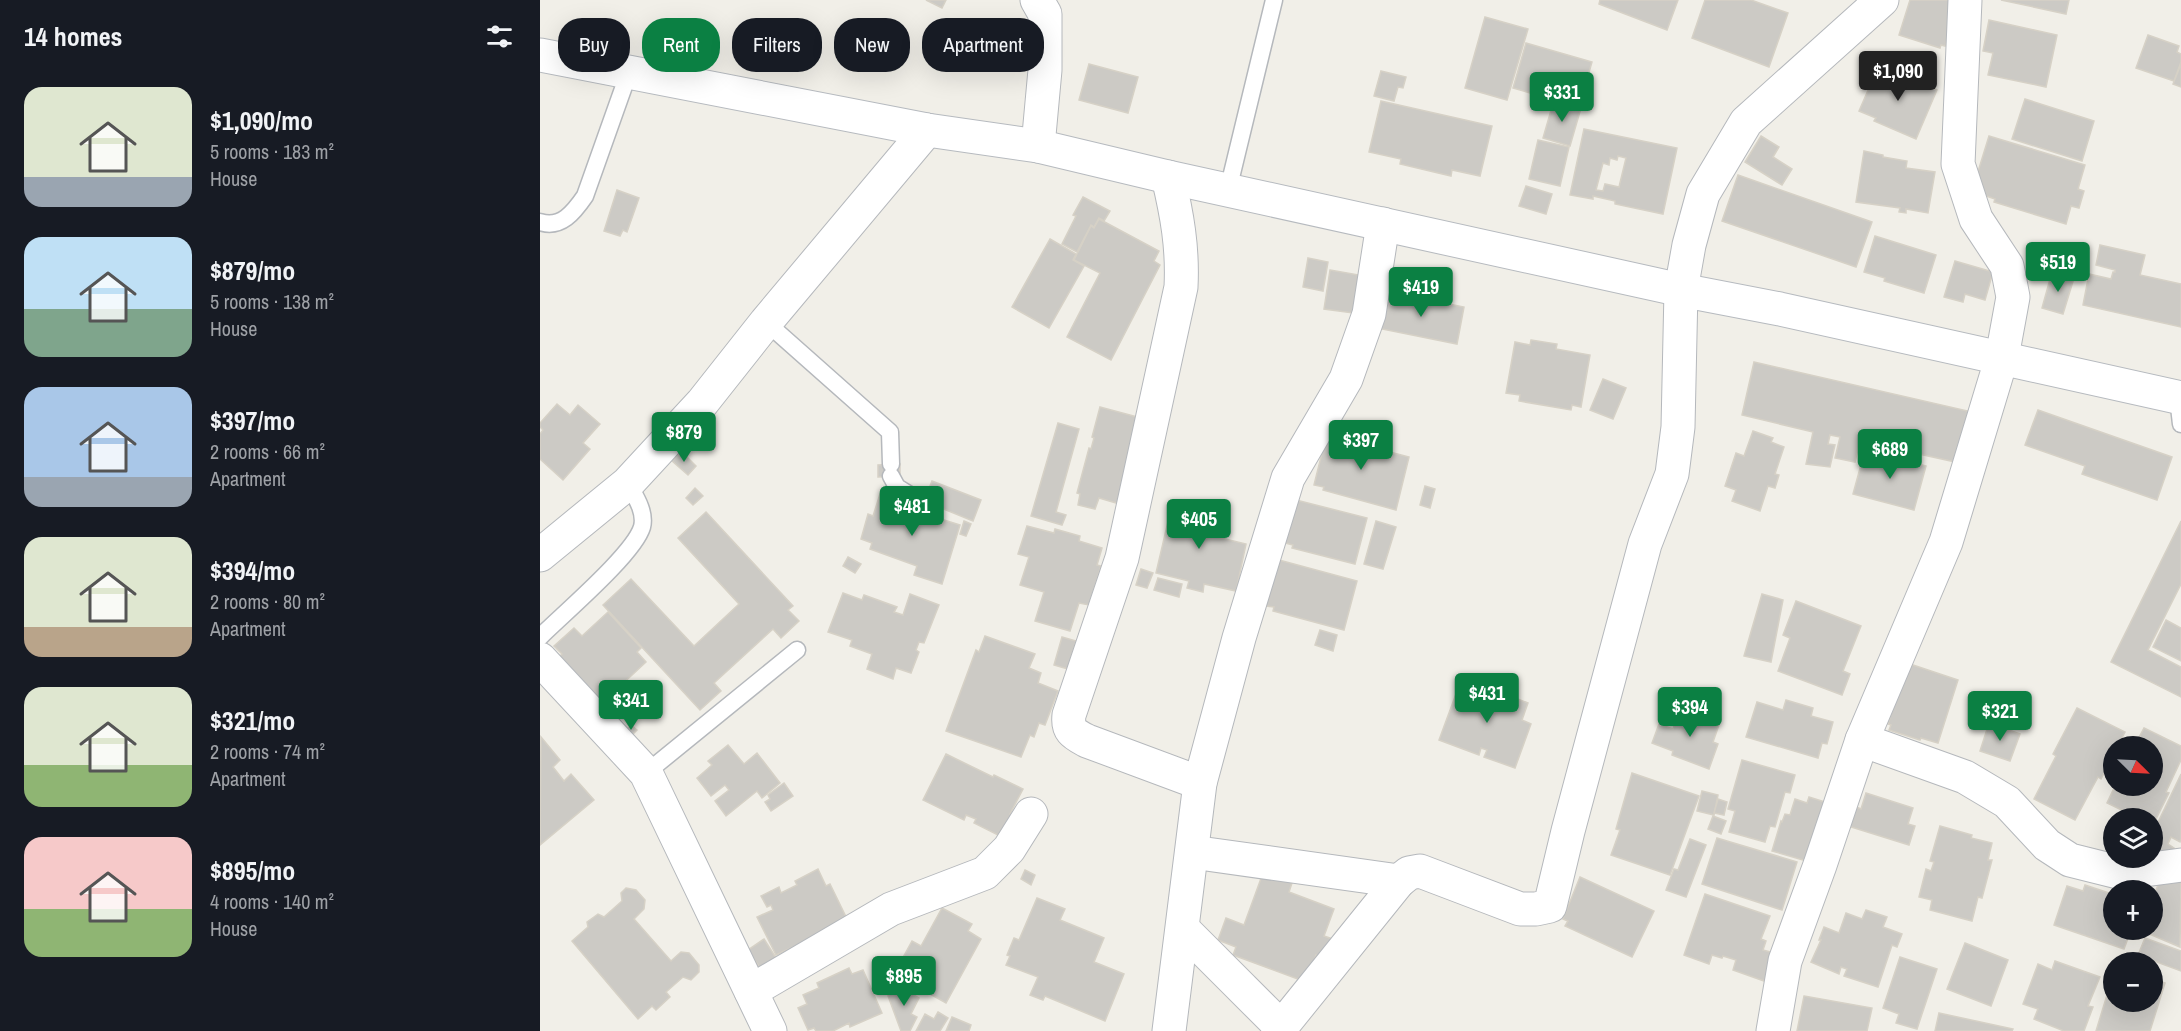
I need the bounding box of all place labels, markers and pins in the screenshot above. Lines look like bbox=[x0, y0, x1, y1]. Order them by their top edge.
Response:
pin: $1,090 bbox=[1849, 51, 1947, 102]
pin: $331 bbox=[1526, 72, 1598, 123]
pin: $519 bbox=[2022, 242, 2094, 293]
pin: $419 bbox=[1385, 267, 1457, 318]
pin: $879 bbox=[648, 412, 720, 463]
pin: $397 bbox=[1325, 420, 1397, 471]
pin: $689 bbox=[1854, 429, 1926, 480]
pin: $481 bbox=[876, 486, 948, 537]
pin: $405 bbox=[1163, 499, 1235, 550]
pin: $431 bbox=[1451, 673, 1523, 724]
pin: $341 bbox=[595, 680, 667, 731]
pin: $394 bbox=[1654, 687, 1726, 738]
pin: $321 bbox=[1964, 691, 2036, 742]
pin: $895 bbox=[868, 956, 940, 1007]

